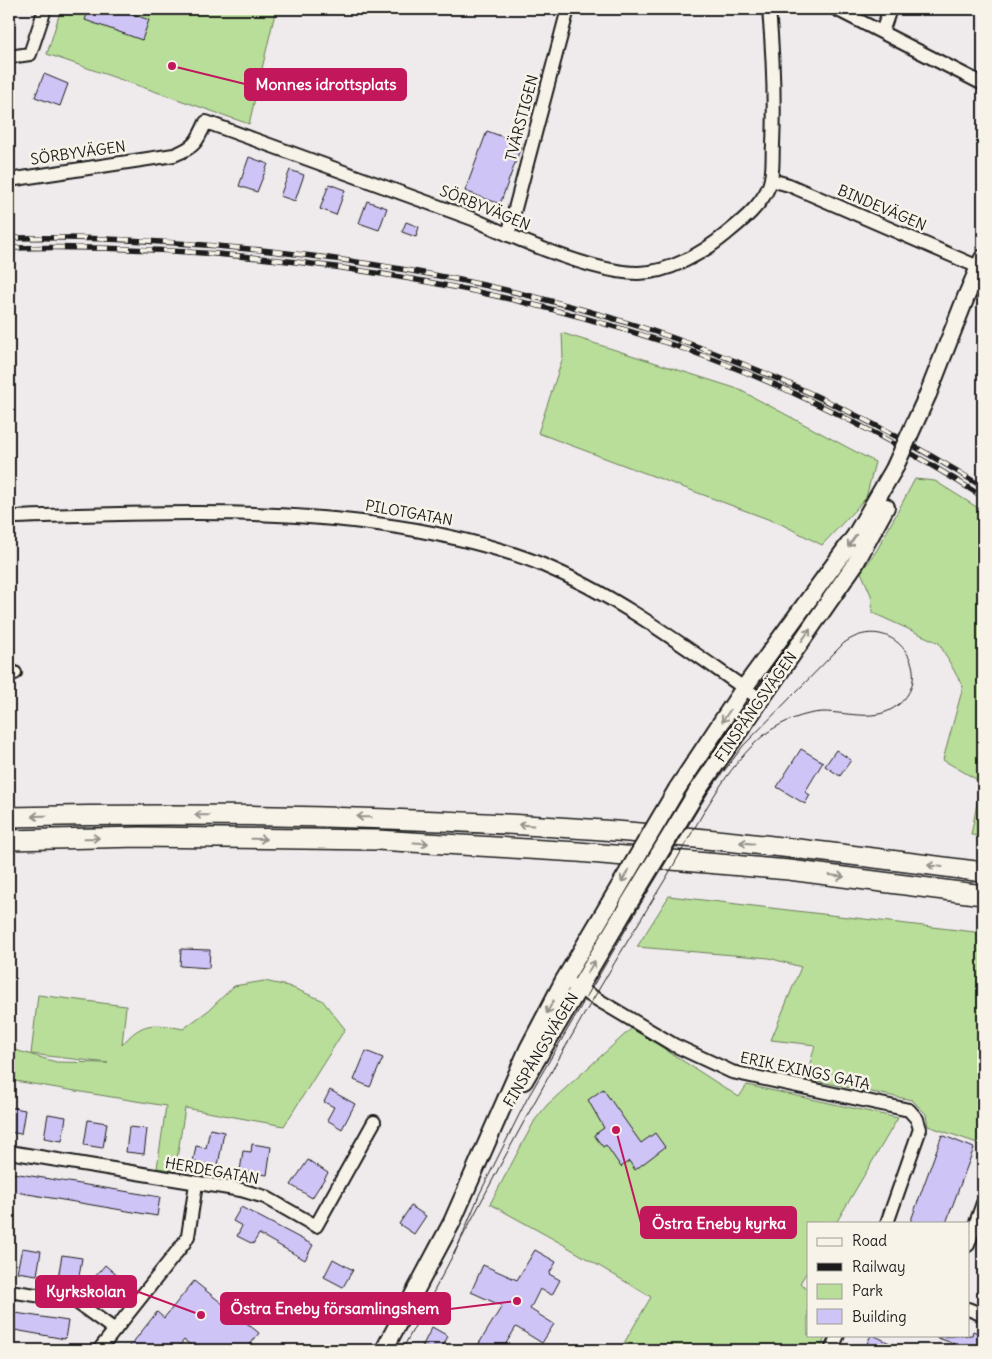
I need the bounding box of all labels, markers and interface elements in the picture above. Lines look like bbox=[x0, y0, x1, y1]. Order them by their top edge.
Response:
callout: Monnes idrottsplats bbox=[245, 69, 406, 100]
street label: TVÄRSTIGEN bbox=[501, 73, 542, 163]
text: Monnes idrottsplats bbox=[256, 74, 396, 95]
street label: SÖRBYVÄGEN bbox=[29, 136, 127, 169]
street label: BINDEVÄGEN bbox=[835, 180, 929, 235]
street label: SÖRBYVÄGEN bbox=[437, 181, 533, 234]
street label: PILOTGATAN bbox=[364, 495, 454, 530]
one-way arrow bbox=[847, 534, 857, 548]
one-way arrow bbox=[801, 628, 811, 642]
street label: FINSPÅNGSVÄGEN bbox=[710, 647, 801, 765]
one-way arrow bbox=[721, 708, 731, 722]
one-way arrow bbox=[194, 810, 210, 820]
one-way arrow bbox=[31, 811, 48, 821]
one-way arrow bbox=[356, 813, 372, 822]
one-way arrow bbox=[519, 821, 535, 830]
one-way arrow bbox=[84, 833, 100, 843]
one-way arrow bbox=[250, 834, 266, 844]
one-way arrow bbox=[413, 838, 429, 847]
one-way arrow bbox=[739, 839, 755, 848]
one-way arrow bbox=[927, 861, 943, 871]
one-way arrow bbox=[620, 869, 630, 883]
one-way arrow bbox=[829, 871, 845, 881]
one-way arrow bbox=[586, 961, 596, 975]
street label: FINSPÅNGSVÄGEN bbox=[498, 989, 582, 1110]
one-way arrow bbox=[545, 999, 555, 1014]
street label: ERIK EXINGS GATA bbox=[738, 1047, 872, 1094]
street label: HERDEGATAN bbox=[163, 1153, 261, 1188]
callout: Östra Eneby kyrka bbox=[641, 1207, 796, 1238]
text: Östra Eneby kyrka bbox=[652, 1213, 786, 1234]
legend bbox=[807, 1222, 970, 1336]
text: Road bbox=[852, 1231, 887, 1250]
text: Railway bbox=[852, 1257, 906, 1276]
callout: Kyrkskolan bbox=[36, 1276, 136, 1307]
text: Kyrkskolan bbox=[46, 1281, 126, 1302]
text: Park bbox=[852, 1281, 883, 1300]
callout: Östra Eneby församlingshem bbox=[221, 1293, 450, 1324]
text: Östra Eneby församlingshem bbox=[231, 1298, 439, 1319]
text: Building bbox=[852, 1307, 907, 1326]

